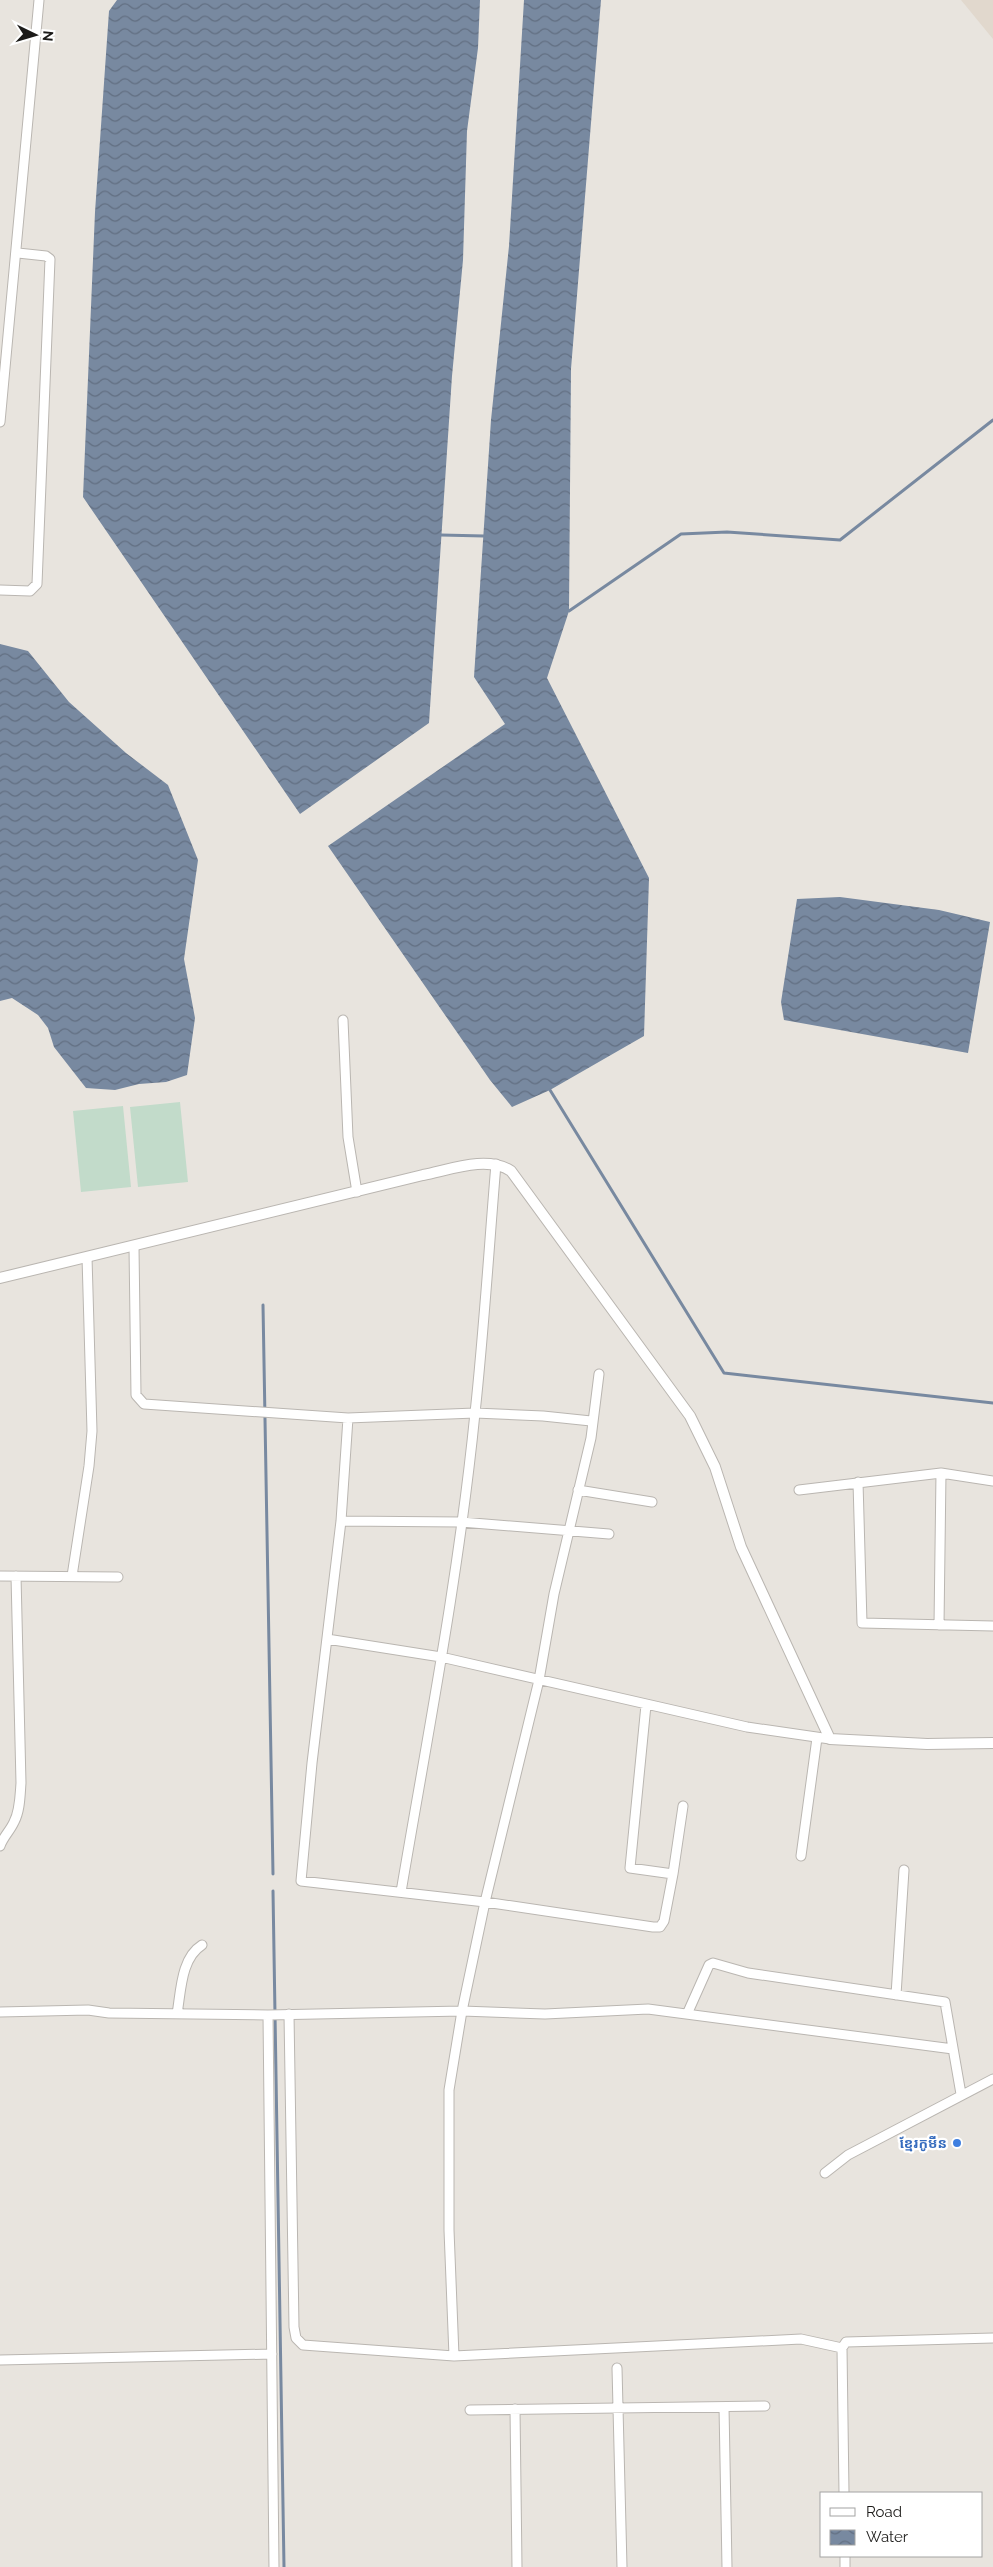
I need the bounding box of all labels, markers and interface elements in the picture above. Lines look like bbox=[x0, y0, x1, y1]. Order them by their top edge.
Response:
north arrow bbox=[10, 10, 60, 60]
text: N bbox=[40, 30, 56, 42]
place label: ខ្មែរកូមីន bbox=[899, 2135, 947, 2152]
marker: ខ្មែរកូមីន bbox=[951, 2137, 963, 2149]
legend bbox=[820, 2492, 983, 2557]
text: Road bbox=[866, 2503, 902, 2521]
text: Water bbox=[866, 2528, 909, 2546]

